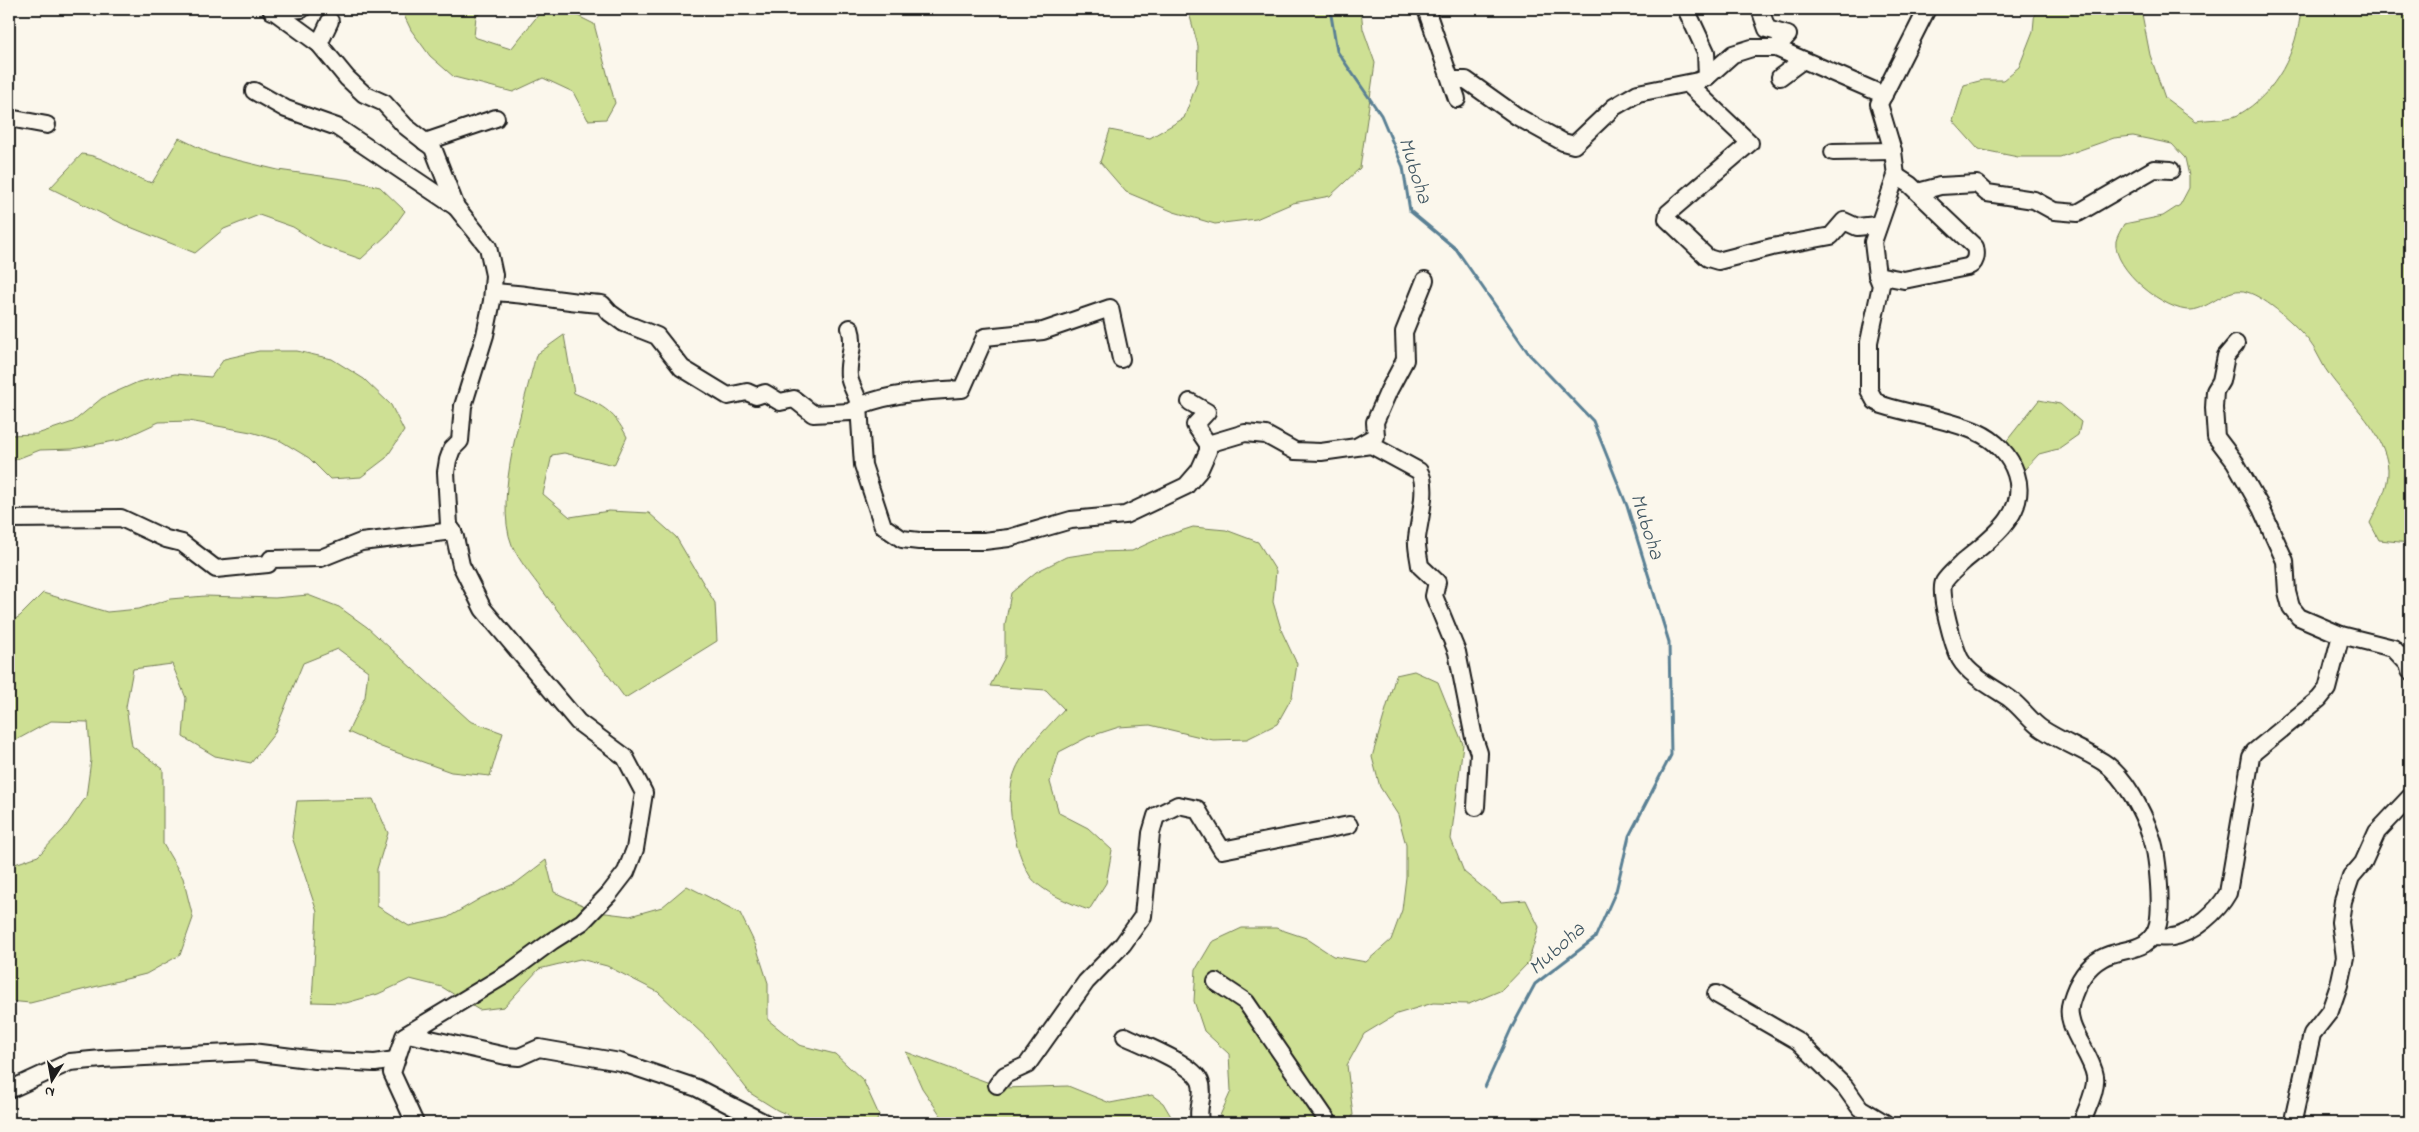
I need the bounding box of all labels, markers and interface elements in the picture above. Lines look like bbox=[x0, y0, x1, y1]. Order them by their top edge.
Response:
water label: Muboha bbox=[1389, 134, 1439, 208]
water label: Muboha bbox=[1621, 490, 1671, 564]
water label: Muboha bbox=[1522, 915, 1593, 983]
north arrow bbox=[28, 1054, 78, 1104]
text: N bbox=[43, 1080, 56, 1102]

